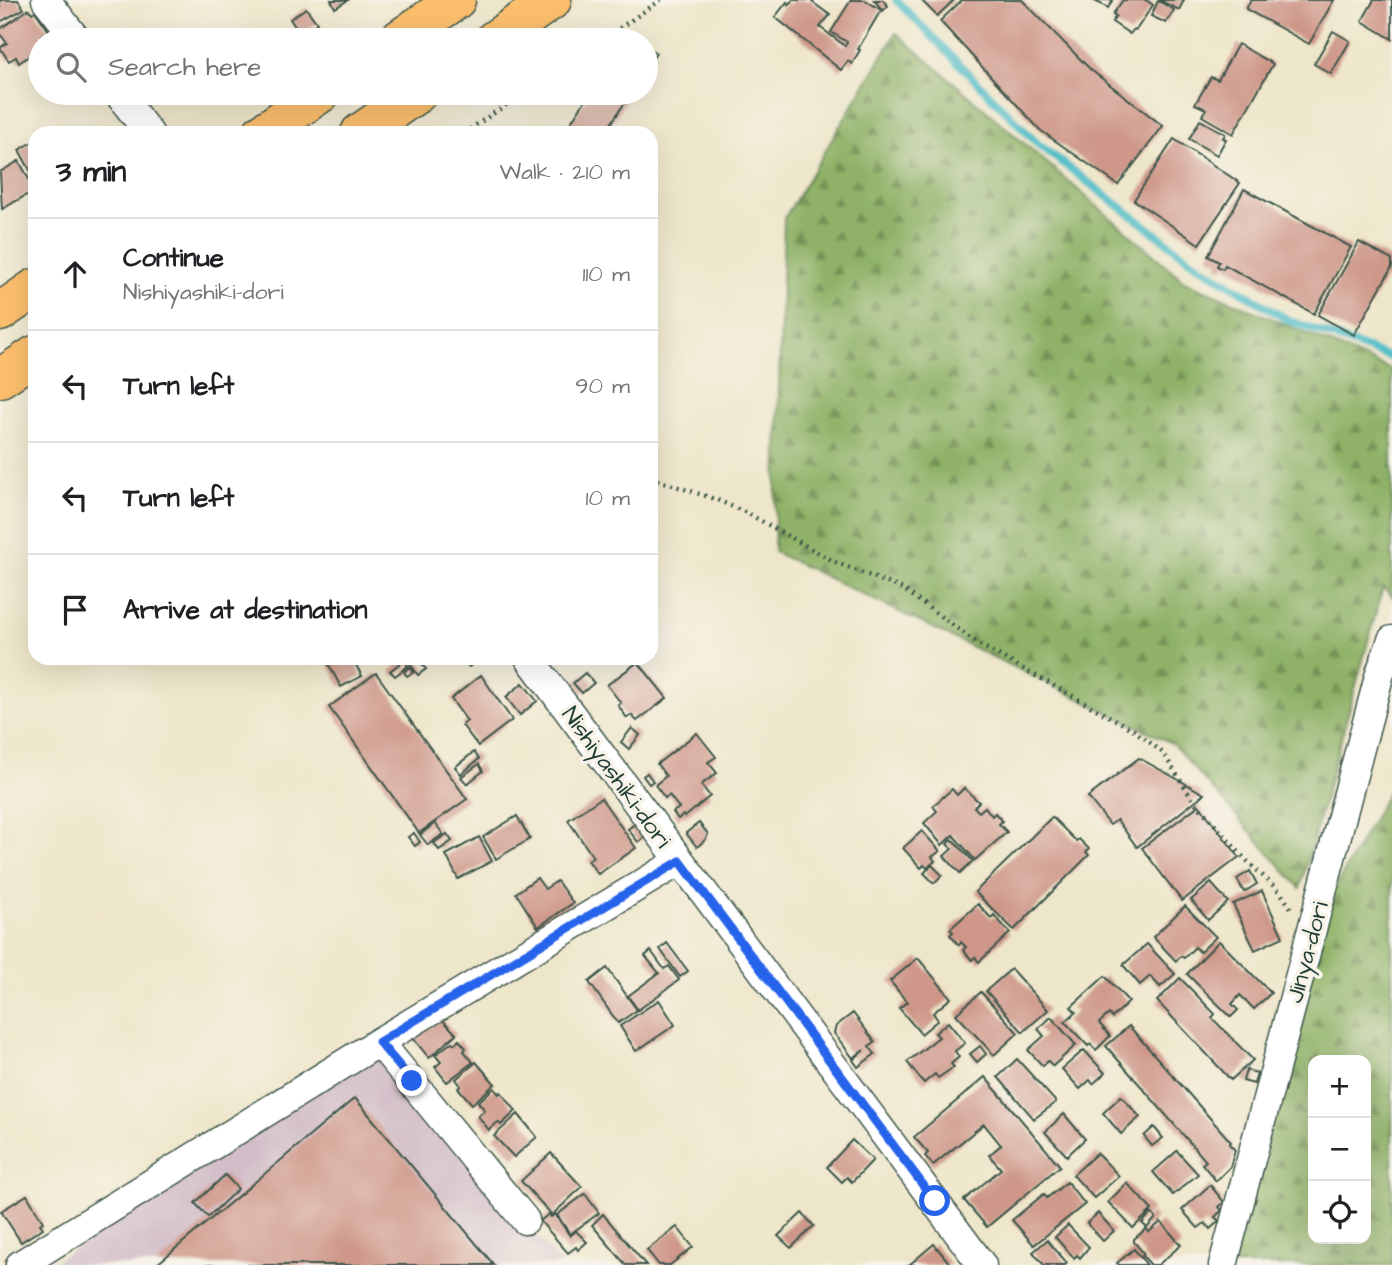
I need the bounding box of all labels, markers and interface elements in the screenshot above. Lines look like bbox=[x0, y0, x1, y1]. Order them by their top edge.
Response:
search box bbox=[28, 28, 658, 105]
icon: search bbox=[52, 48, 90, 86]
text: Search here bbox=[108, 49, 261, 85]
text: 3 min bbox=[56, 151, 126, 193]
text: Walk · 210 m bbox=[500, 156, 630, 188]
text: Continue bbox=[123, 240, 224, 276]
icon: ahead bbox=[56, 255, 94, 293]
text: 110 m bbox=[582, 258, 630, 290]
text: Nishiyashiki-dori bbox=[123, 276, 284, 308]
icon: left bbox=[56, 367, 94, 405]
text: Turn left bbox=[123, 368, 234, 404]
text: 90 m bbox=[575, 370, 630, 402]
icon: left bbox=[56, 479, 94, 517]
text: Turn left bbox=[123, 480, 234, 516]
text: 10 m bbox=[585, 482, 630, 514]
icon: arrive bbox=[56, 591, 94, 629]
text: Arrive at destination bbox=[123, 592, 368, 628]
street label: Nishiyashiki-dori bbox=[552, 700, 679, 856]
street label: Jinya-dori bbox=[1278, 897, 1339, 1007]
map controls bbox=[1308, 1055, 1371, 1244]
button: + bbox=[1308, 1055, 1371, 1118]
route end bbox=[396, 1065, 427, 1096]
button: − bbox=[1308, 1118, 1371, 1181]
button: locate bbox=[1308, 1181, 1371, 1244]
route start bbox=[919, 1185, 950, 1216]

